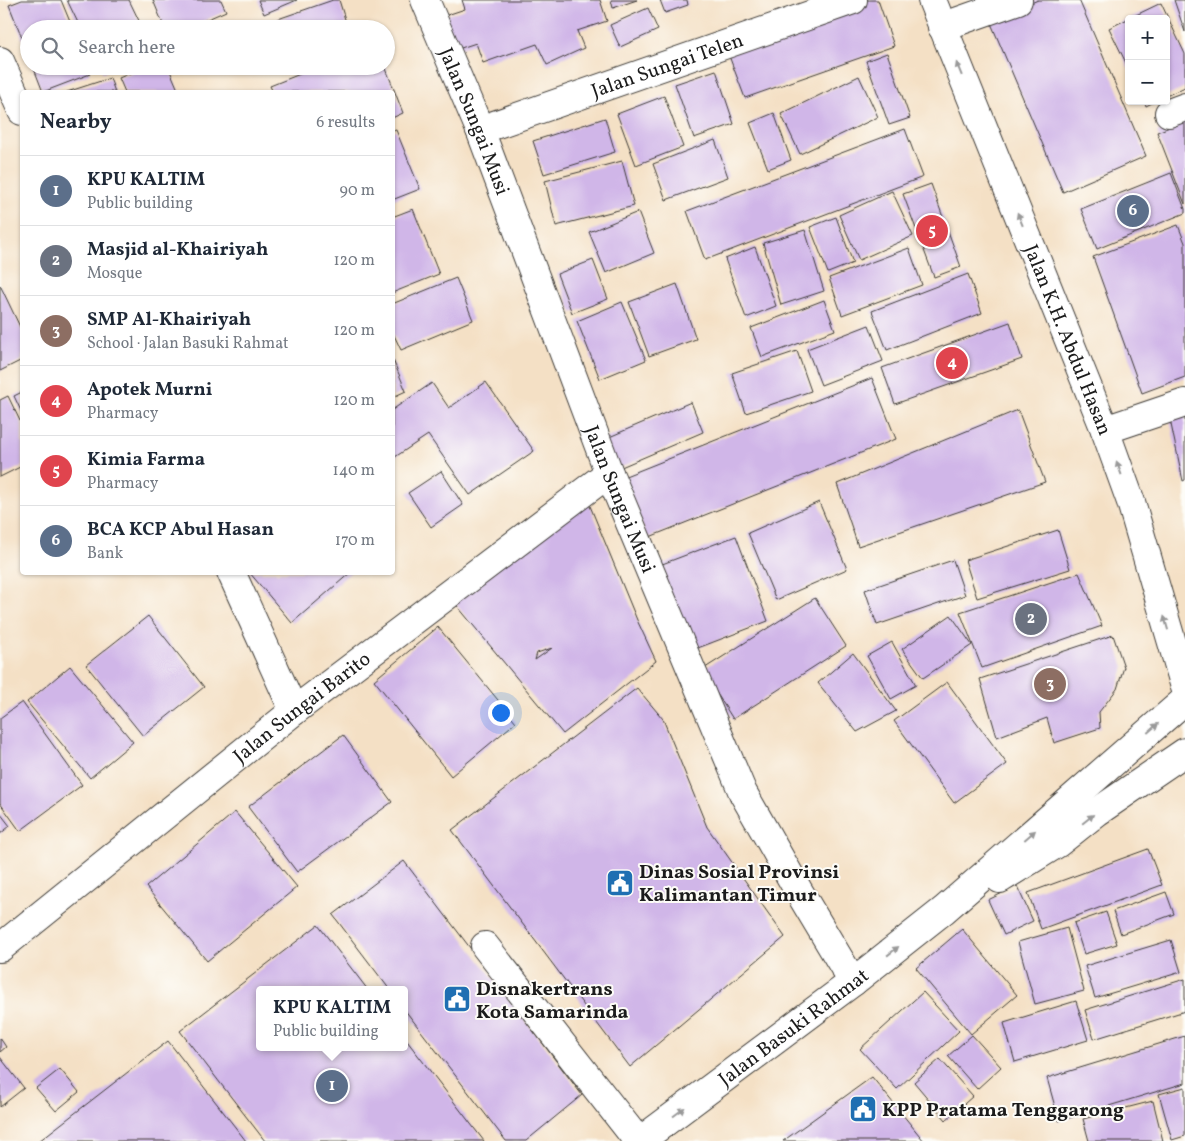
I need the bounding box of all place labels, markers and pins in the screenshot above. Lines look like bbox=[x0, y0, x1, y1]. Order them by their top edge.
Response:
pin: 6 bbox=[1117, 192, 1149, 230]
pin: 5 bbox=[916, 212, 948, 250]
pin: 4 bbox=[936, 344, 968, 382]
pin: 2 bbox=[1015, 600, 1047, 638]
pin: 3 bbox=[1034, 665, 1066, 703]
place label: Dinas Sosial Provinsi Kalimantan Timur bbox=[639, 859, 839, 910]
public building icon: Dinas Sosial Provinsi Kalimantan Timur bbox=[605, 868, 635, 898]
place label: Disnakertrans Kota Samarinda bbox=[476, 976, 629, 1027]
public building icon: Disnakertrans Kota Samarinda bbox=[442, 984, 472, 1014]
pin: 1 bbox=[316, 1067, 348, 1105]
public building icon: KPP Pratama Tenggarong bbox=[848, 1094, 878, 1124]
place label: KPP Pratama Tenggarong bbox=[882, 1097, 1124, 1125]

